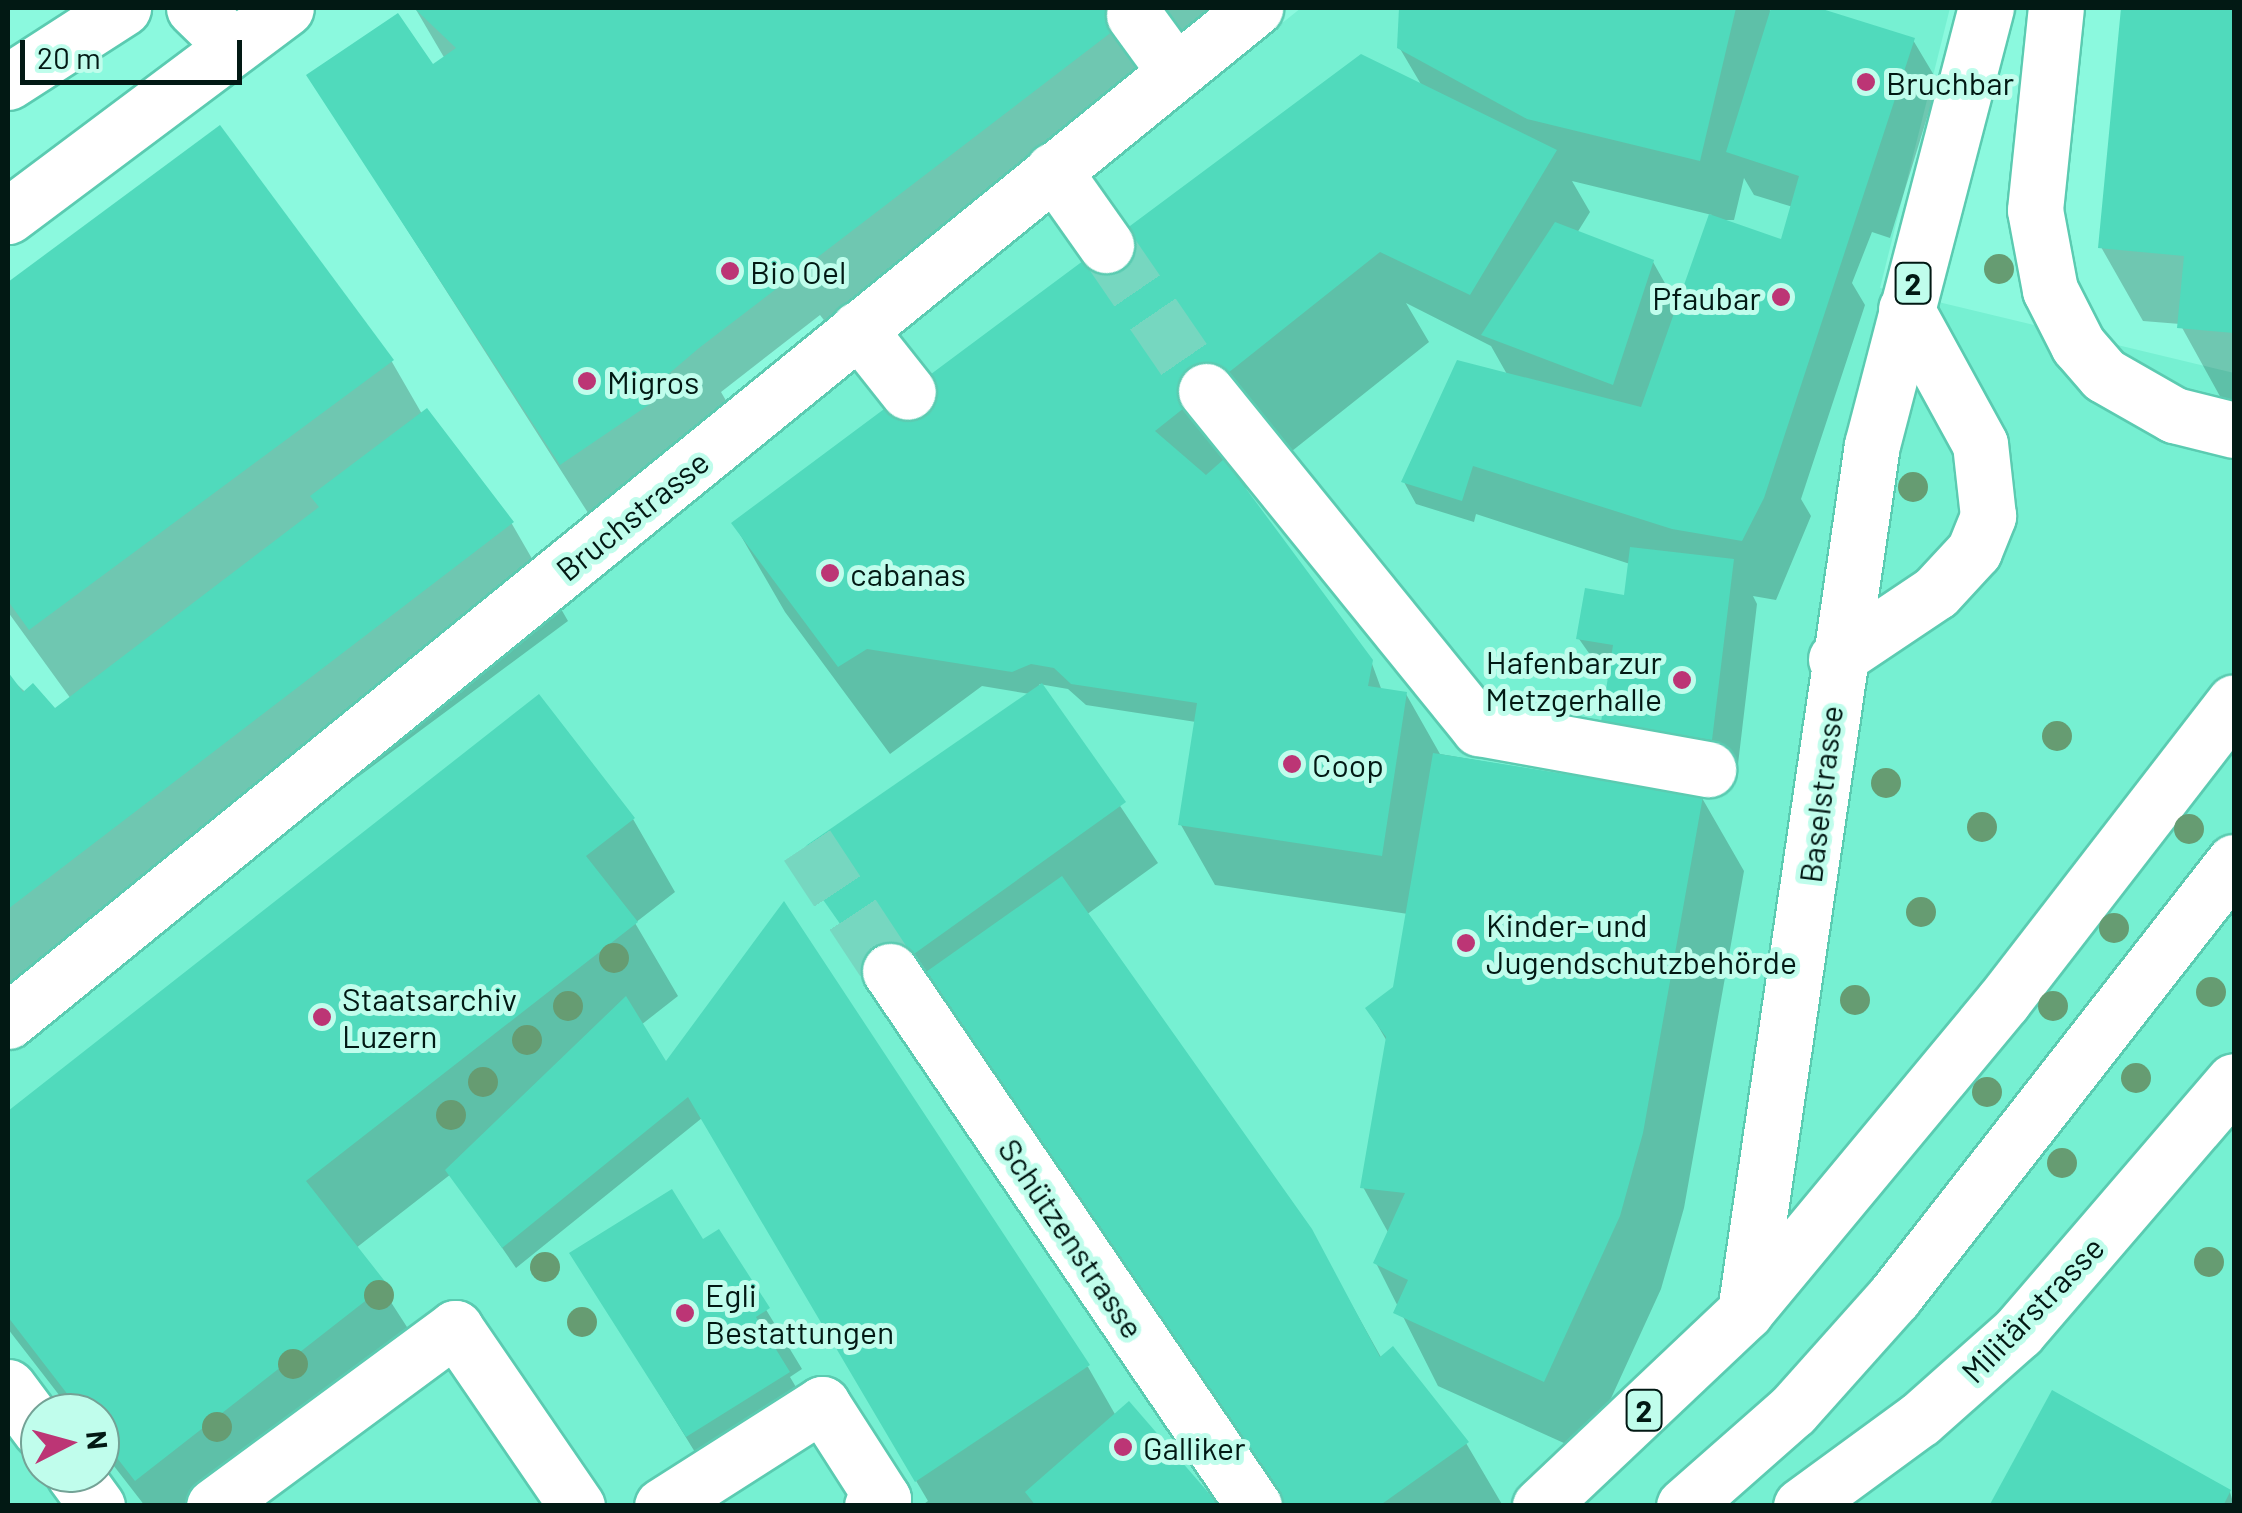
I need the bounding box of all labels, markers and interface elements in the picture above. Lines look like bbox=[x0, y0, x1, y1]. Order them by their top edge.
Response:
scale bar bbox=[25, 20, 248, 82]
text: 20 m bbox=[37, 39, 101, 75]
place label: Bruchbar bbox=[1886, 63, 2014, 101]
marker: Bruchbar bbox=[1855, 71, 1877, 93]
place label: Bio Oel bbox=[750, 252, 846, 290]
road number: 2 bbox=[1893, 258, 1933, 308]
marker: Bio Oel bbox=[719, 260, 741, 282]
place label: Pfaubar bbox=[1652, 278, 1761, 316]
marker: Pfaubar bbox=[1770, 286, 1792, 308]
place label: Migros bbox=[607, 362, 699, 400]
marker: Migros bbox=[576, 370, 598, 392]
street label: Bruchstrasse bbox=[548, 442, 716, 588]
place label: cabanas bbox=[850, 554, 966, 592]
marker: cabanas bbox=[819, 562, 841, 584]
place label: Hafenbar zur Metzgerhalle bbox=[1485, 643, 1662, 718]
marker: Hafenbar zur Metzgerhalle bbox=[1671, 669, 1693, 691]
street label: Baselstrasse bbox=[1790, 703, 1850, 885]
place label: Coop bbox=[1312, 745, 1384, 783]
marker: Coop bbox=[1281, 753, 1303, 775]
place label: Kinder- und Jugendschutzbehörde bbox=[1486, 906, 1797, 981]
marker: Kinder- und Jugendschutzbehörde bbox=[1455, 932, 1477, 954]
place label: Staatsarchiv Luzern bbox=[342, 980, 517, 1055]
marker: Staatsarchiv Luzern bbox=[311, 1006, 333, 1028]
street label: Schützenstrasse bbox=[991, 1131, 1153, 1345]
street label: Militärstrasse bbox=[1953, 1228, 2111, 1390]
place label: Egli Bestattungen bbox=[705, 1276, 894, 1351]
marker: Egli Bestattungen bbox=[674, 1302, 696, 1324]
road number: 2 bbox=[1624, 1385, 1664, 1435]
north arrow bbox=[20, 1393, 120, 1493]
place label: Galliker bbox=[1143, 1428, 1246, 1466]
text: N bbox=[80, 1429, 116, 1451]
marker: Galliker bbox=[1112, 1436, 1134, 1458]

